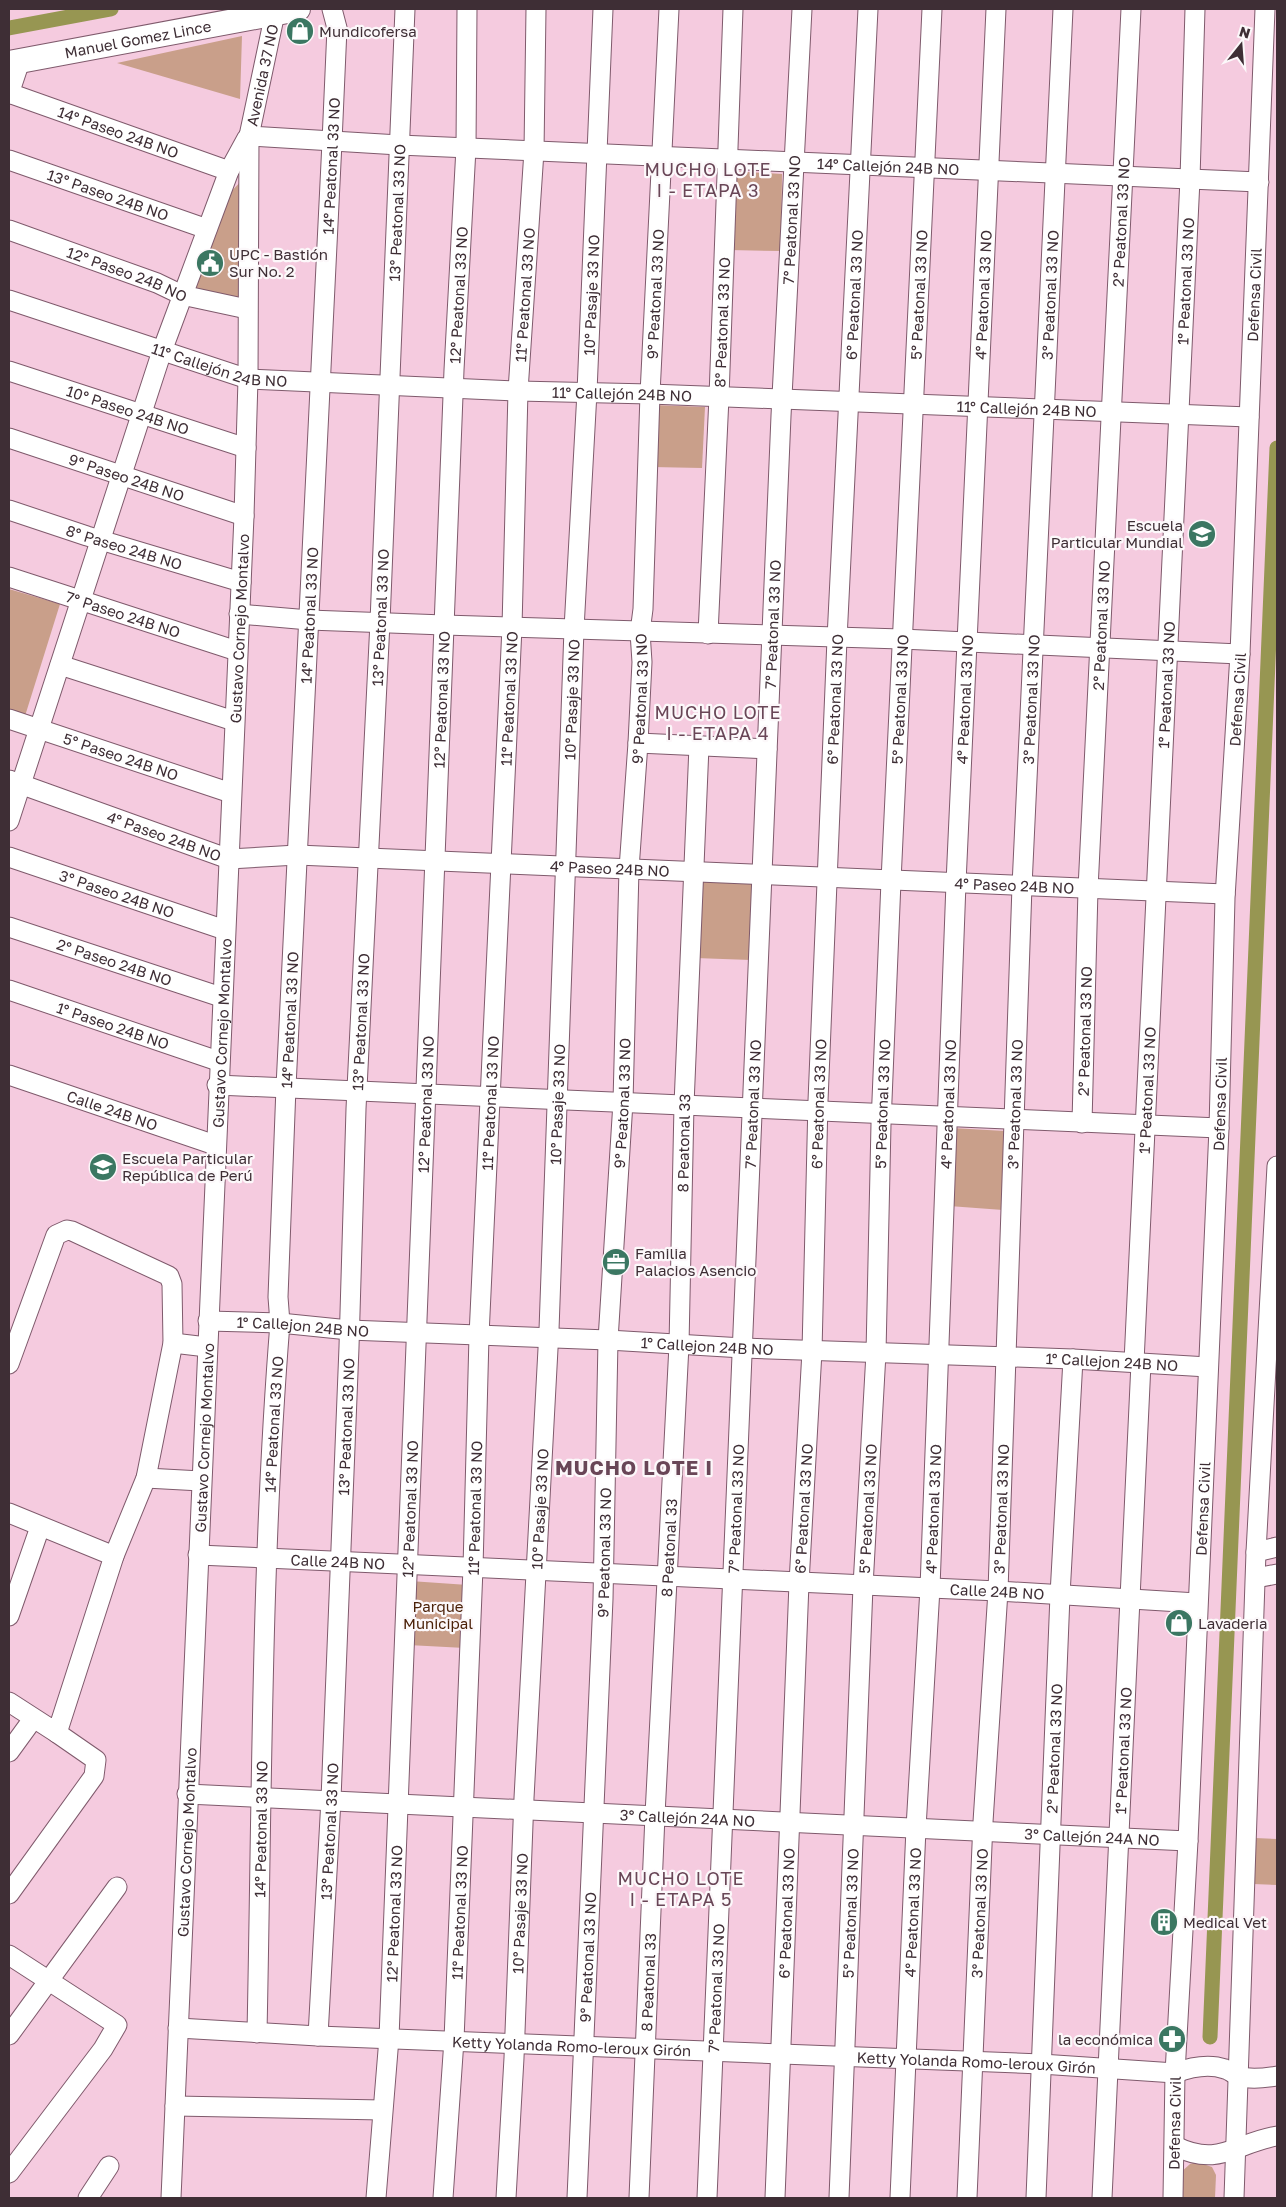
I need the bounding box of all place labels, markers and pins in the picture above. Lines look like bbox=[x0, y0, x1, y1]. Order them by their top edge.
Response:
shop icon: Mundicofersa bbox=[285, 16, 315, 46]
place label: Mundicofersa bbox=[319, 22, 417, 40]
place label: UPC - Bastión Sur No. 2 bbox=[229, 245, 328, 280]
public building icon: UPC - Bastión Sur No. 2 bbox=[195, 248, 225, 278]
place label: Escuela Particular Mundial bbox=[1051, 516, 1183, 551]
school or university icon: Escuela Particular Mundial bbox=[1187, 519, 1217, 549]
place label: Escuela Particular República de Perú bbox=[122, 1149, 253, 1184]
school or university icon: Escuela Particular República de Perú bbox=[88, 1152, 118, 1182]
place label: Familia Palacios Asencio bbox=[635, 1244, 756, 1279]
office icon: Familia Palacios Asencio bbox=[601, 1247, 631, 1277]
shop icon: Lavaderia bbox=[1164, 1608, 1194, 1638]
place label: Lavaderia bbox=[1198, 1614, 1268, 1632]
building icon: Medical Vet bbox=[1149, 1907, 1179, 1937]
place label: Medical Vet bbox=[1183, 1913, 1267, 1931]
pharmacy icon: la económica bbox=[1157, 2024, 1187, 2054]
place label: la económica bbox=[1058, 2030, 1153, 2048]

